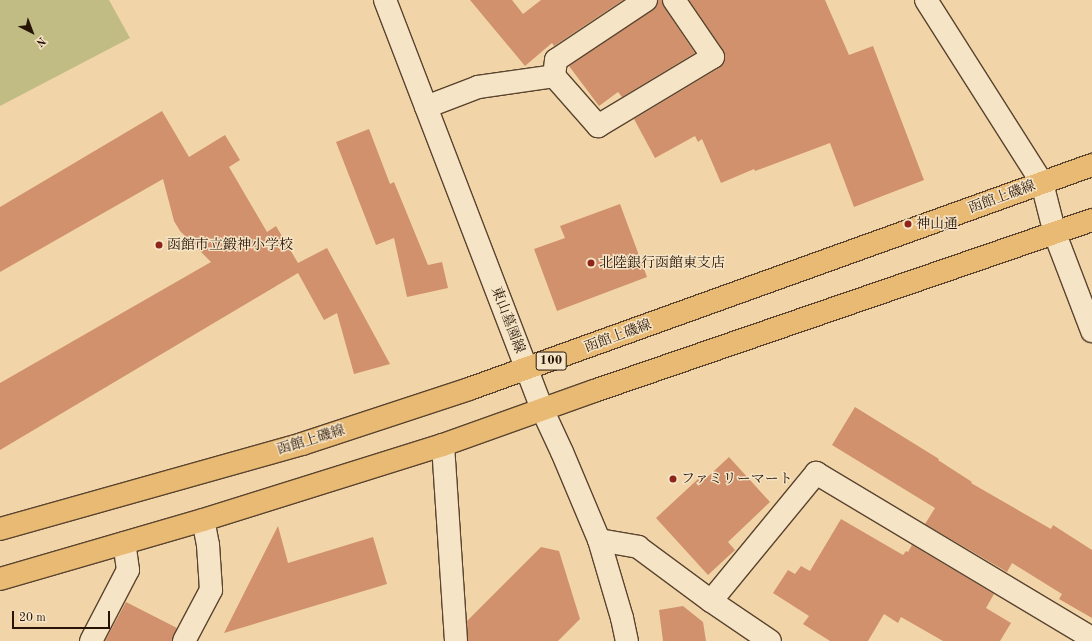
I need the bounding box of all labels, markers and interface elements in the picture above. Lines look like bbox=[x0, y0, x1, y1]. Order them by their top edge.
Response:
north arrow bbox=[12, 12, 52, 52]
text: N bbox=[34, 34, 47, 48]
street label: 函館上磯線 bbox=[966, 177, 1038, 217]
place label: 神山通 bbox=[916, 216, 958, 232]
marker: 神山通 bbox=[903, 219, 913, 229]
place label: 函館市立鍛神小学校 bbox=[167, 237, 293, 253]
marker: 函館市立鍛神小学校 bbox=[154, 240, 164, 250]
place label: 北陸銀行函館東支店 bbox=[599, 255, 725, 271]
marker: 北陸銀行函館東支店 bbox=[586, 258, 596, 268]
street label: 東山墓園線 bbox=[488, 284, 528, 356]
street label: 函館上磯線 bbox=[582, 316, 654, 356]
road number: 100 bbox=[535, 350, 567, 372]
street label: 函館上磯線 bbox=[275, 422, 347, 458]
place label: ファミリーマート bbox=[681, 471, 793, 487]
marker: ファミリーマート bbox=[668, 474, 678, 484]
scale bar bbox=[14, 603, 112, 629]
text: 20 m bbox=[19, 612, 46, 624]

